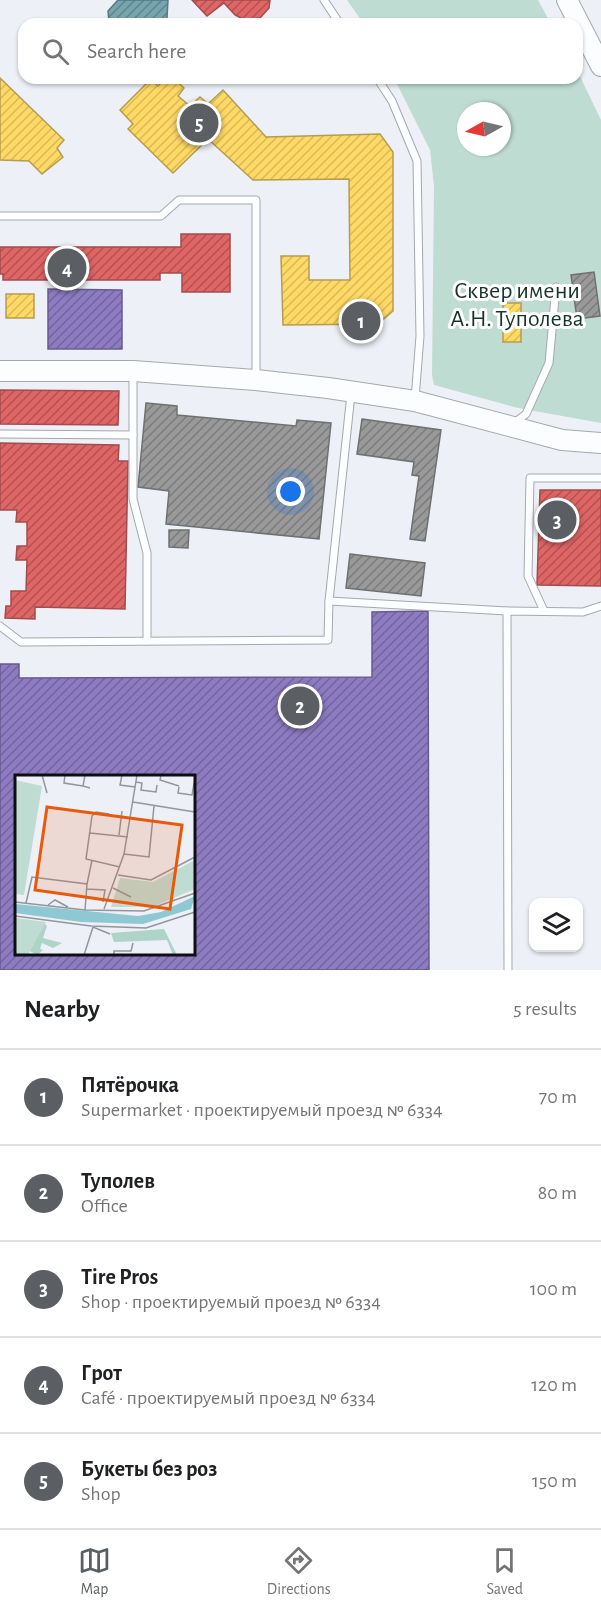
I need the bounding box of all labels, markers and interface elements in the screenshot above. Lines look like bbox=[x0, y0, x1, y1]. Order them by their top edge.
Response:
search box bbox=[18, 18, 583, 84]
icon: search bbox=[39, 35, 72, 68]
text: Search here bbox=[87, 40, 186, 62]
pin: 5 bbox=[180, 100, 218, 146]
north arrow bbox=[457, 102, 511, 156]
pin: 4 bbox=[48, 246, 86, 290]
park label: Сквер имени А.Н. Туполева bbox=[450, 279, 584, 331]
pin: 1 bbox=[342, 298, 380, 344]
your location bbox=[276, 477, 305, 506]
pin: 3 bbox=[538, 498, 576, 542]
pin: 2 bbox=[280, 684, 320, 728]
inset map bbox=[15, 775, 195, 955]
map controls bbox=[529, 898, 583, 952]
button: layers bbox=[529, 898, 583, 952]
text: Nearby bbox=[24, 996, 100, 1022]
text: 5 results bbox=[513, 999, 577, 1019]
text: Пятёрочка bbox=[81, 1074, 179, 1096]
text: 1 bbox=[40, 1087, 47, 1107]
text: 70 m bbox=[539, 1087, 577, 1107]
text: Supermarket · проектируемый проезд № 6334 bbox=[81, 1100, 443, 1120]
text: Туполев bbox=[81, 1170, 155, 1192]
text: 2 bbox=[39, 1183, 48, 1203]
text: 80 m bbox=[538, 1183, 577, 1203]
text: Office bbox=[81, 1196, 128, 1216]
text: Tire Pros bbox=[81, 1266, 158, 1288]
text: 3 bbox=[39, 1279, 48, 1299]
text: 100 m bbox=[530, 1279, 577, 1299]
text: Shop · проектируемый проезд № 6334 bbox=[81, 1292, 381, 1312]
text: Грот bbox=[81, 1362, 122, 1384]
text: 4 bbox=[38, 1375, 49, 1395]
text: 120 m bbox=[531, 1375, 577, 1395]
text: Café · проектируемый проезд № 6334 bbox=[81, 1388, 376, 1408]
text: Букеты без роз bbox=[81, 1458, 217, 1480]
text: 5 bbox=[39, 1471, 48, 1491]
text: 150 m bbox=[532, 1471, 577, 1491]
text: Shop bbox=[81, 1484, 121, 1504]
tab: Map bbox=[78, 1544, 111, 1599]
tab: Directions bbox=[267, 1544, 331, 1599]
tab: Saved bbox=[486, 1544, 523, 1599]

